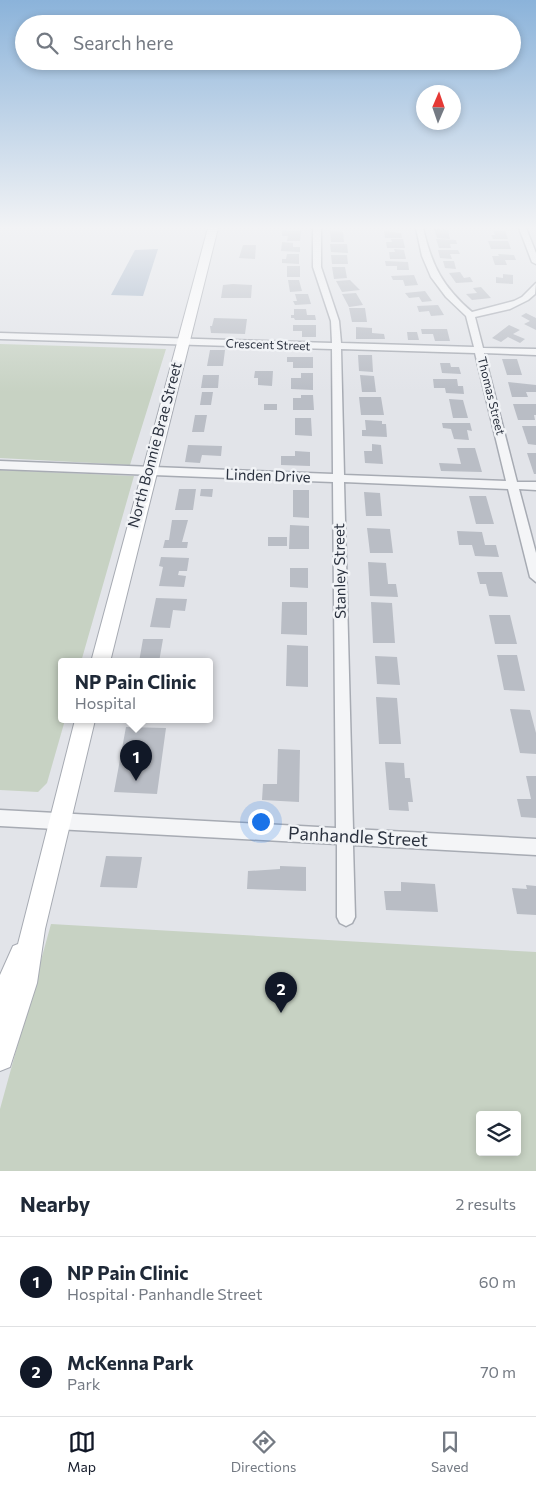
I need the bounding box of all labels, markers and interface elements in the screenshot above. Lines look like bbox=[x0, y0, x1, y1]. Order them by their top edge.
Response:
search box bbox=[15, 15, 521, 70]
icon: search bbox=[33, 29, 61, 57]
text: Search here bbox=[73, 31, 173, 54]
north arrow bbox=[416, 85, 461, 130]
street label: Crescent Street bbox=[225, 336, 311, 352]
street label: Thomas Street bbox=[475, 355, 508, 436]
street label: North Bonnie Brae Street bbox=[123, 360, 185, 530]
street label: Linden Drive bbox=[225, 465, 311, 485]
street label: Stanley Street bbox=[329, 523, 349, 619]
popup bbox=[58, 658, 213, 723]
text: NP Pain Clinic bbox=[75, 670, 196, 693]
text: Hospital bbox=[75, 693, 136, 712]
pin: 1 bbox=[120, 740, 152, 781]
your location bbox=[248, 809, 274, 835]
street label: Panhandle Street bbox=[288, 821, 428, 851]
pin: 2 bbox=[265, 972, 297, 1013]
map controls bbox=[476, 1111, 521, 1156]
button: layers bbox=[476, 1111, 521, 1156]
text: Nearby bbox=[20, 1191, 90, 1216]
text: 2 results bbox=[455, 1194, 516, 1213]
text: NP Pain Clinic bbox=[67, 1261, 188, 1284]
text: 1 bbox=[32, 1272, 40, 1291]
text: 60 m bbox=[479, 1272, 516, 1291]
text: Hospital · Panhandle Street bbox=[67, 1284, 262, 1303]
text: McKenna Park bbox=[67, 1351, 194, 1374]
text: 2 bbox=[31, 1362, 41, 1381]
text: 70 m bbox=[480, 1362, 516, 1381]
text: Park bbox=[67, 1374, 100, 1393]
tab: Map bbox=[67, 1428, 96, 1475]
tab: Directions bbox=[231, 1428, 296, 1475]
tab: Saved bbox=[431, 1428, 469, 1475]

